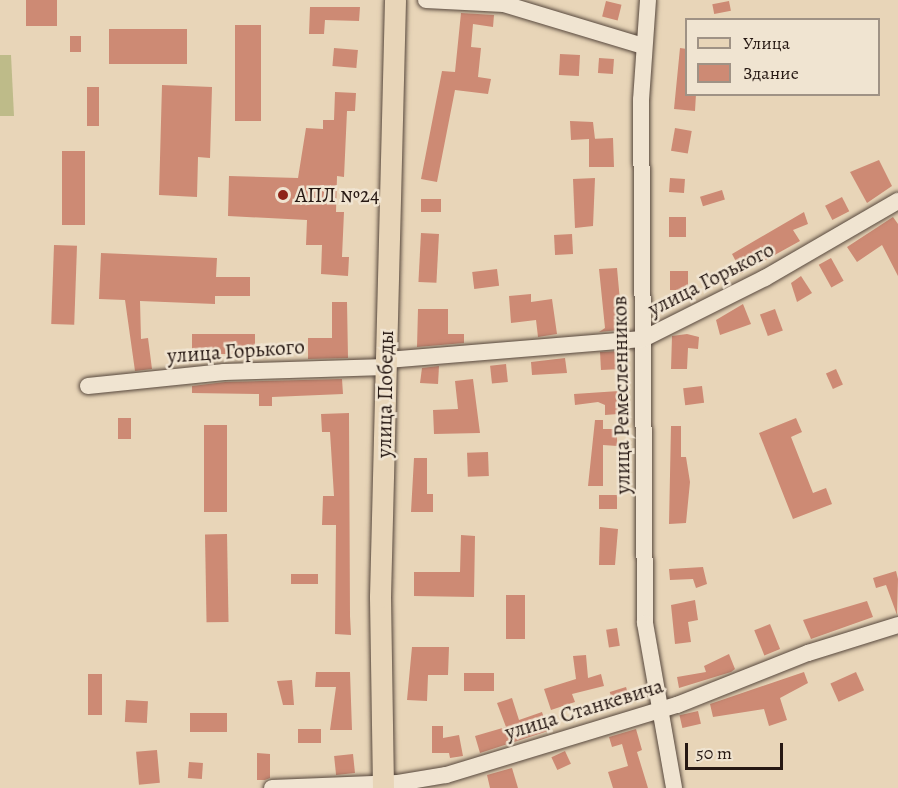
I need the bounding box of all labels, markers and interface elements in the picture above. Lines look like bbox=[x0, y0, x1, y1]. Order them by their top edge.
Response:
legend bbox=[685, 18, 880, 96]
text: Улица bbox=[743, 31, 790, 55]
text: Здание bbox=[743, 61, 799, 85]
place label: АПЛ №24 bbox=[295, 182, 379, 208]
marker: АПЛ №24 bbox=[276, 188, 290, 202]
street label: улица Горького bbox=[644, 236, 778, 322]
street label: улица Ремесленников bbox=[607, 296, 635, 494]
street label: улица Победы bbox=[371, 330, 399, 458]
street label: улица Горького bbox=[166, 334, 306, 368]
street label: улица Станкевича bbox=[502, 673, 666, 745]
scale bar bbox=[688, 731, 786, 769]
text: 50 m bbox=[696, 741, 732, 765]

